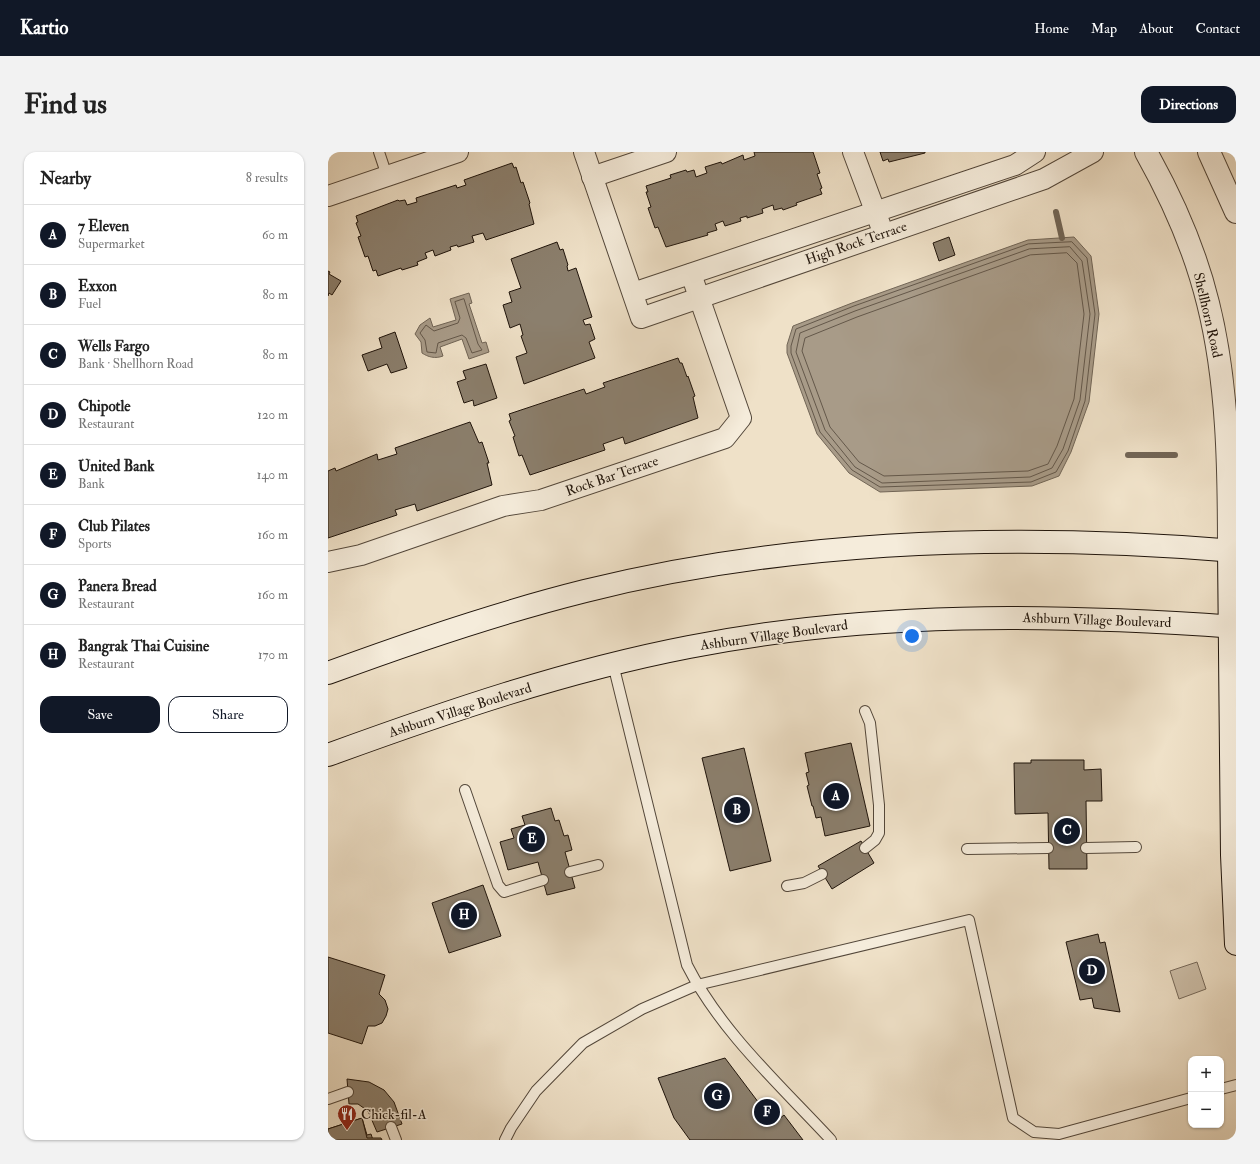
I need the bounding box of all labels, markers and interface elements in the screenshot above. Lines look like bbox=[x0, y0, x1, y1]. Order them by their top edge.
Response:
text: Kartio bbox=[20, 16, 68, 40]
text: Home bbox=[1034, 20, 1069, 37]
text: Map bbox=[1091, 20, 1117, 37]
text: About bbox=[1139, 20, 1173, 37]
text: Contact bbox=[1195, 20, 1240, 37]
button: Directions bbox=[1141, 86, 1236, 123]
text: Find us bbox=[24, 87, 107, 122]
text: Nearby bbox=[40, 168, 91, 189]
text: 8 results bbox=[246, 170, 288, 186]
text: 7 Eleven bbox=[78, 217, 129, 236]
street label: High Rock Terrace bbox=[803, 218, 909, 268]
text: A bbox=[49, 227, 57, 243]
text: 60 m bbox=[262, 227, 288, 243]
text: Supermarket bbox=[78, 236, 145, 252]
street label: Shellhorn Road bbox=[1190, 271, 1226, 359]
text: Exxon bbox=[78, 277, 117, 296]
text: B bbox=[49, 287, 57, 303]
text: 80 m bbox=[262, 287, 288, 303]
text: Fuel bbox=[78, 296, 101, 312]
text: Wells Fargo bbox=[78, 337, 149, 356]
text: C bbox=[48, 347, 58, 363]
text: 80 m bbox=[262, 347, 288, 363]
text: Bank · Shellhorn Road bbox=[78, 356, 194, 372]
text: Chipotle bbox=[78, 397, 131, 416]
text: D bbox=[48, 407, 58, 423]
text: 120 m bbox=[257, 407, 288, 423]
text: Restaurant bbox=[78, 416, 134, 432]
street label: Rock Bar Terrace bbox=[563, 452, 661, 500]
text: United Bank bbox=[78, 457, 154, 476]
text: E bbox=[48, 467, 58, 483]
text: 140 m bbox=[257, 467, 288, 483]
text: Bank bbox=[78, 476, 105, 492]
text: Club Pilates bbox=[78, 517, 150, 536]
text: F bbox=[49, 527, 57, 543]
text: 160 m bbox=[257, 527, 288, 543]
text: Sports bbox=[78, 536, 112, 552]
text: Panera Bread bbox=[78, 577, 157, 596]
text: G bbox=[48, 587, 58, 603]
text: 160 m bbox=[257, 587, 288, 603]
text: Restaurant bbox=[78, 596, 134, 612]
street label: Ashburn Village Boulevard bbox=[1021, 609, 1172, 631]
street label: Ashburn Village Boulevard bbox=[698, 616, 849, 654]
your location bbox=[902, 626, 922, 646]
text: Bangrak Thai Cuisine bbox=[78, 637, 209, 656]
text: H bbox=[48, 647, 58, 663]
text: 170 m bbox=[258, 647, 288, 663]
text: Restaurant bbox=[78, 656, 134, 672]
street label: Ashburn Village Boulevard bbox=[386, 679, 534, 741]
button: Save bbox=[40, 696, 160, 733]
button: Share bbox=[168, 696, 288, 733]
pin: A bbox=[823, 781, 849, 811]
pin: B bbox=[724, 795, 750, 825]
pin: C bbox=[1054, 816, 1080, 846]
pin: E bbox=[519, 824, 545, 854]
pin: H bbox=[451, 900, 477, 930]
pin: D bbox=[1079, 956, 1105, 986]
map controls bbox=[1188, 1056, 1224, 1128]
button: + bbox=[1188, 1056, 1224, 1092]
pin: G bbox=[704, 1081, 730, 1111]
button: − bbox=[1188, 1092, 1224, 1128]
pin: F bbox=[754, 1097, 780, 1127]
restaurant icon: Chick-fil-A bbox=[336, 1103, 358, 1131]
place label: Chick-fil-A bbox=[361, 1106, 427, 1123]

